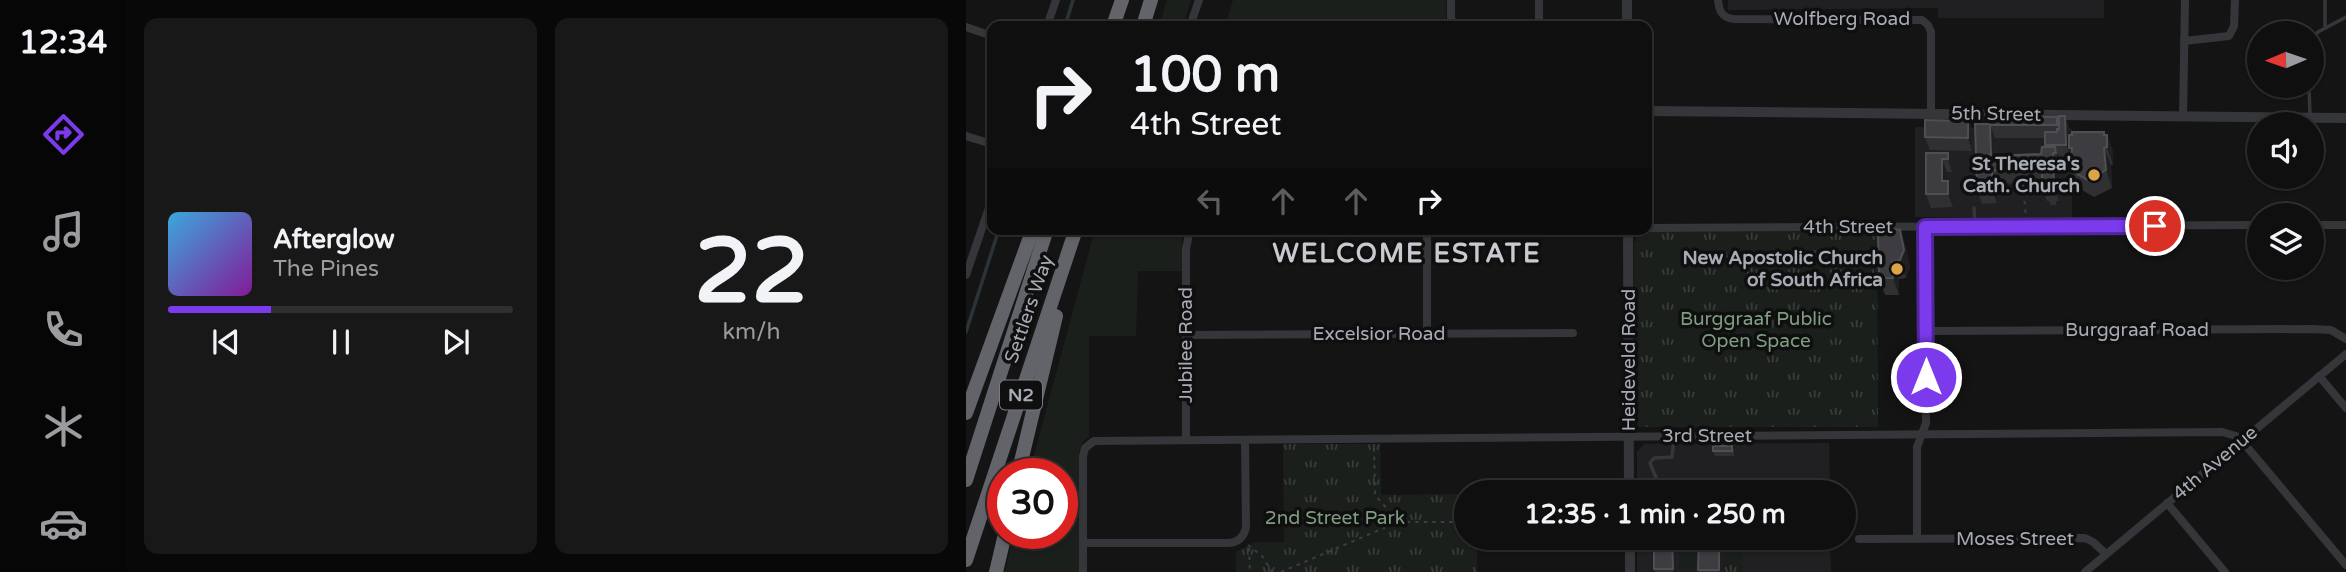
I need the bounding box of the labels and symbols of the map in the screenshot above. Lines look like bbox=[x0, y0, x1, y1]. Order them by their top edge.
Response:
street label: Wolfberg Road bbox=[1774, 8, 1910, 30]
north arrow bbox=[2247, 21, 2324, 98]
street label: 5th Street bbox=[1951, 102, 2041, 126]
place label: St Theresa's Cath. Church bbox=[1963, 153, 2080, 197]
marker: St Theresa's Cath. Church bbox=[2086, 167, 2102, 183]
pin bbox=[2125, 196, 2185, 256]
street label: 4th Street bbox=[1803, 216, 1893, 238]
district label: WELCOME ESTATE bbox=[1272, 238, 1542, 269]
place label: New Apostolic Church of South Africa bbox=[1683, 247, 1883, 291]
street label: Settlers Way bbox=[1000, 252, 1058, 366]
marker: New Apostolic Church of South Africa bbox=[1889, 261, 1905, 277]
street label: Jubilee Road bbox=[1175, 287, 1197, 403]
street label: Heideveld Road bbox=[1618, 289, 1640, 431]
park label: Burggraaf Public Open Space bbox=[1680, 308, 1832, 352]
street label: Burggraaf Road bbox=[2065, 319, 2209, 341]
street label: Excelsior Road bbox=[1312, 323, 1446, 345]
position arrow bbox=[1889, 340, 1963, 414]
road number: N2 bbox=[1000, 380, 1042, 410]
street label: 4th Avenue bbox=[2168, 421, 2262, 505]
street label: 3rd Street bbox=[1662, 425, 1752, 447]
speed limit sign: 30 bbox=[987, 458, 1078, 549]
park label: 2nd Street Park bbox=[1265, 507, 1405, 529]
street label: Moses Street bbox=[1956, 528, 2074, 550]

